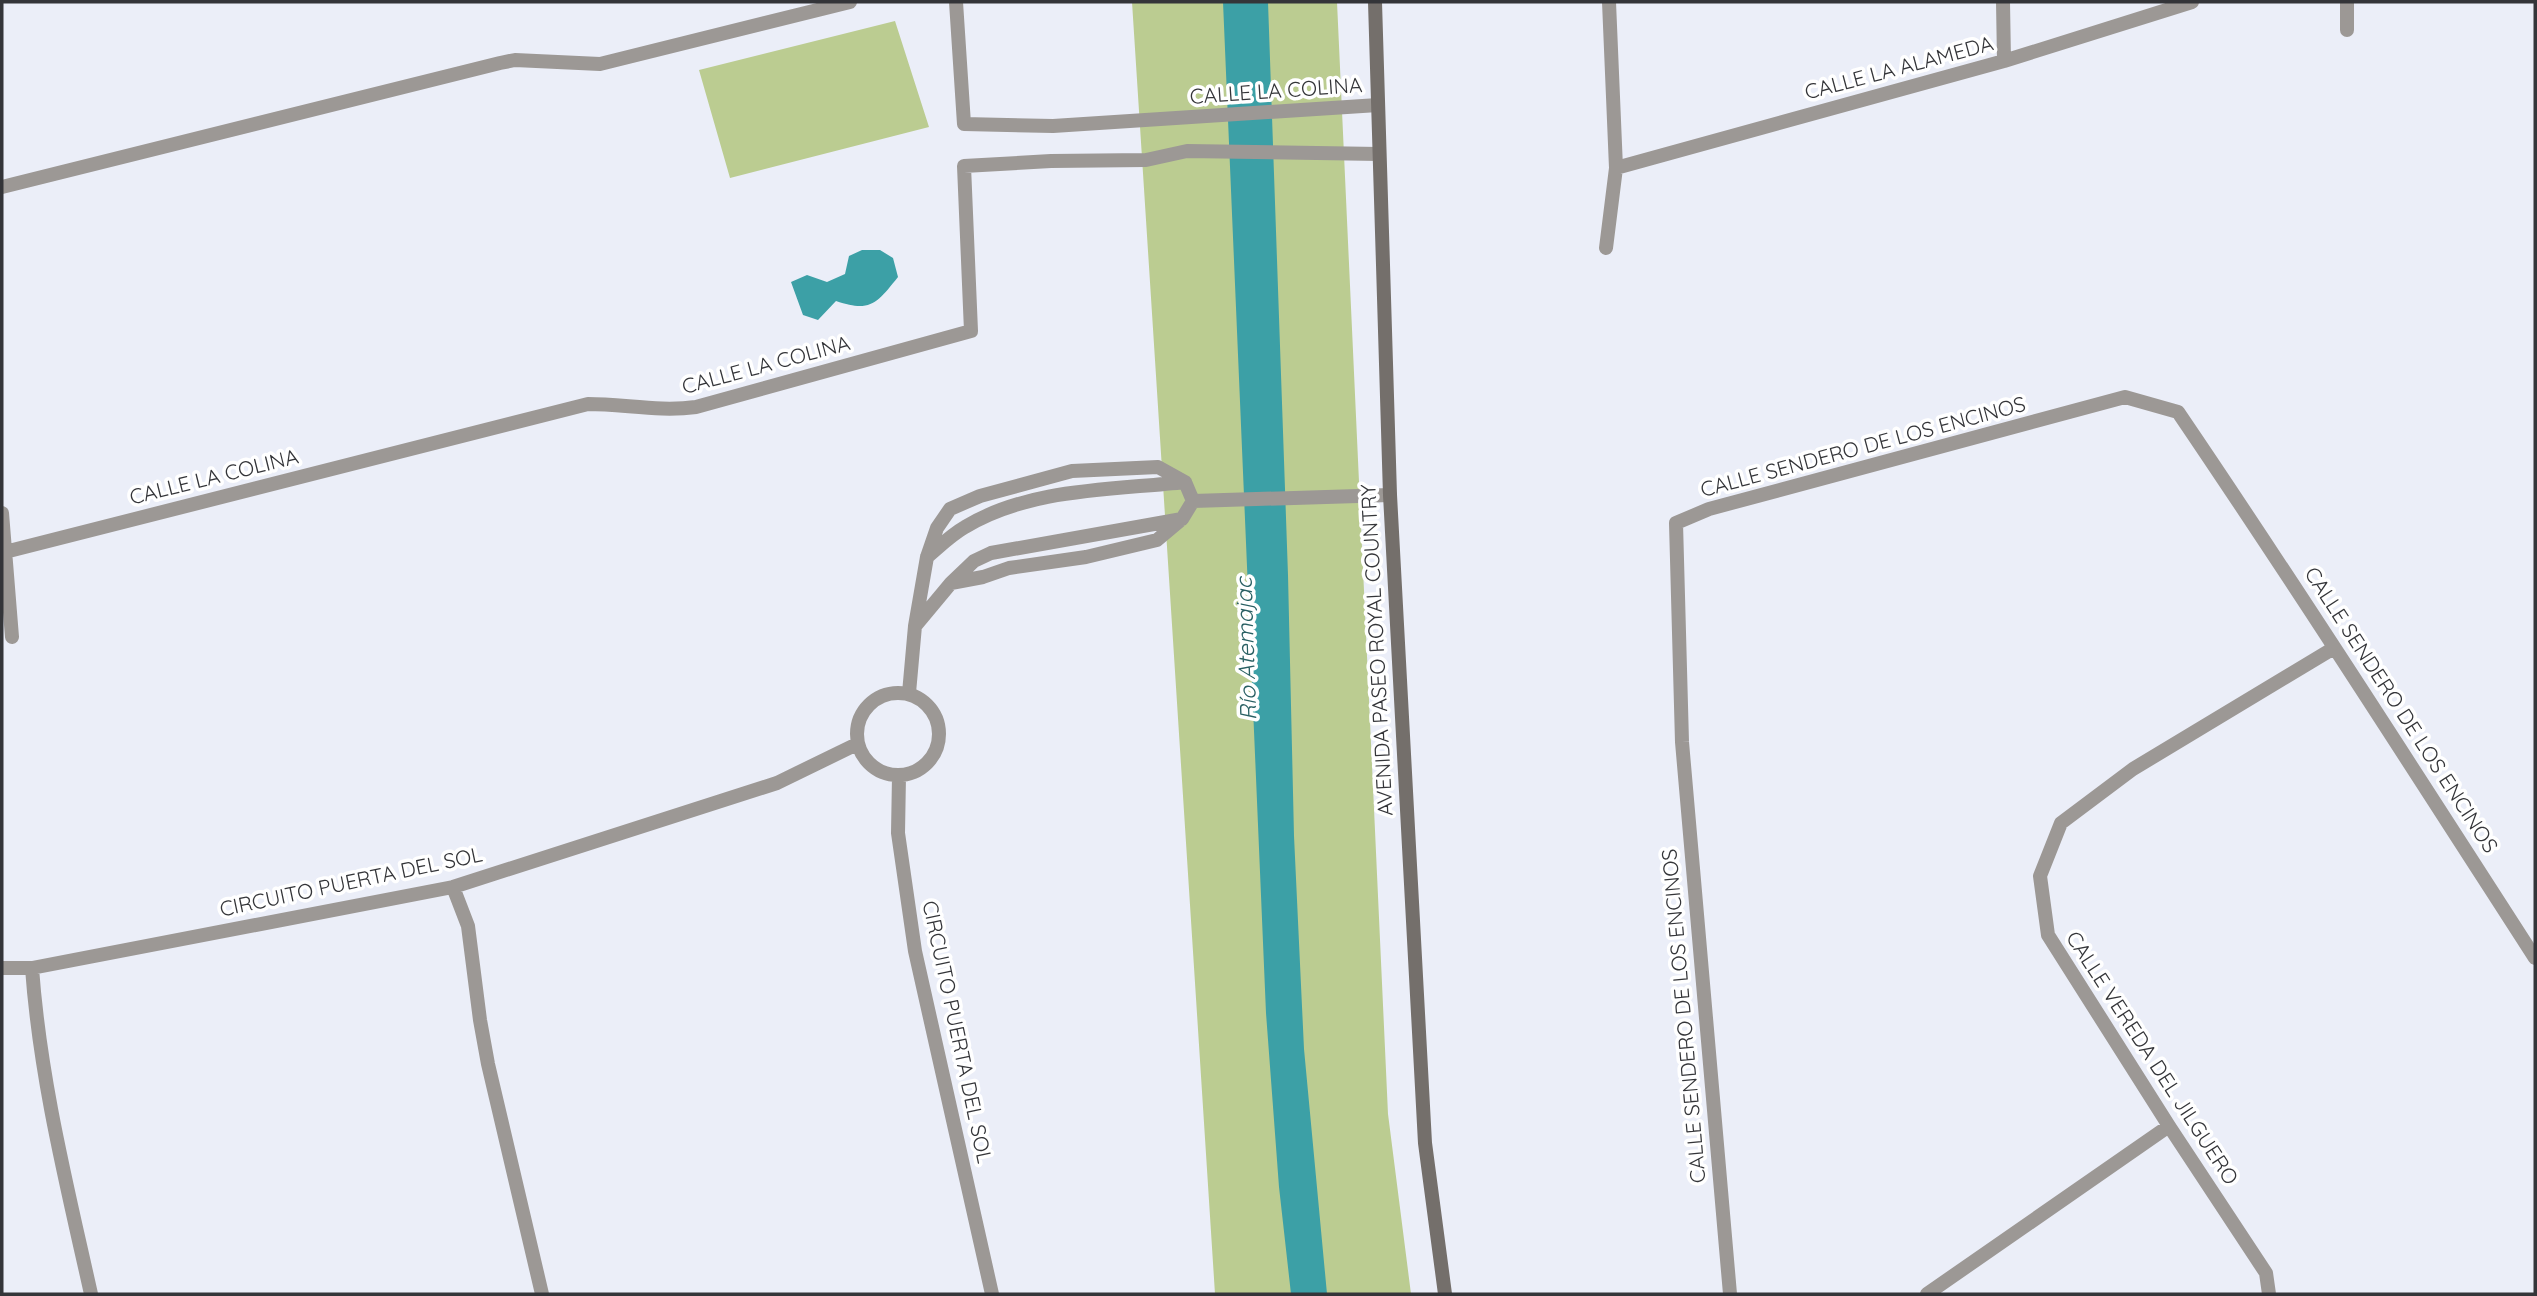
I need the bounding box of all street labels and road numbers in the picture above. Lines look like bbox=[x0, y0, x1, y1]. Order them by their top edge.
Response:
street label: CALLE LA ALAMEDA bbox=[1802, 29, 1996, 105]
street label: CALLE LA COLINA bbox=[1189, 71, 1363, 109]
street label: CALLE LA COLINA bbox=[679, 329, 853, 399]
street label: CALLE SENDERO DE LOS ENCINOS bbox=[1697, 390, 2028, 502]
street label: CALLE LA COLINA bbox=[127, 443, 301, 510]
street label: AVENIDA PASEO ROYAL COUNTRY bbox=[1354, 483, 1398, 817]
street label: CALLE SENDERO DE LOS ENCINOS bbox=[2300, 562, 2504, 857]
street label: CIRCUITO PUERTA DEL SOL bbox=[217, 840, 485, 922]
street label: CALLE SENDERO DE LOS ENCINOS bbox=[1655, 848, 1711, 1184]
street label: CIRCUITO PUERTA DEL SOL bbox=[917, 898, 999, 1166]
street label: CALLE VEREDA DEL JILGUERO bbox=[2061, 926, 2245, 1189]

